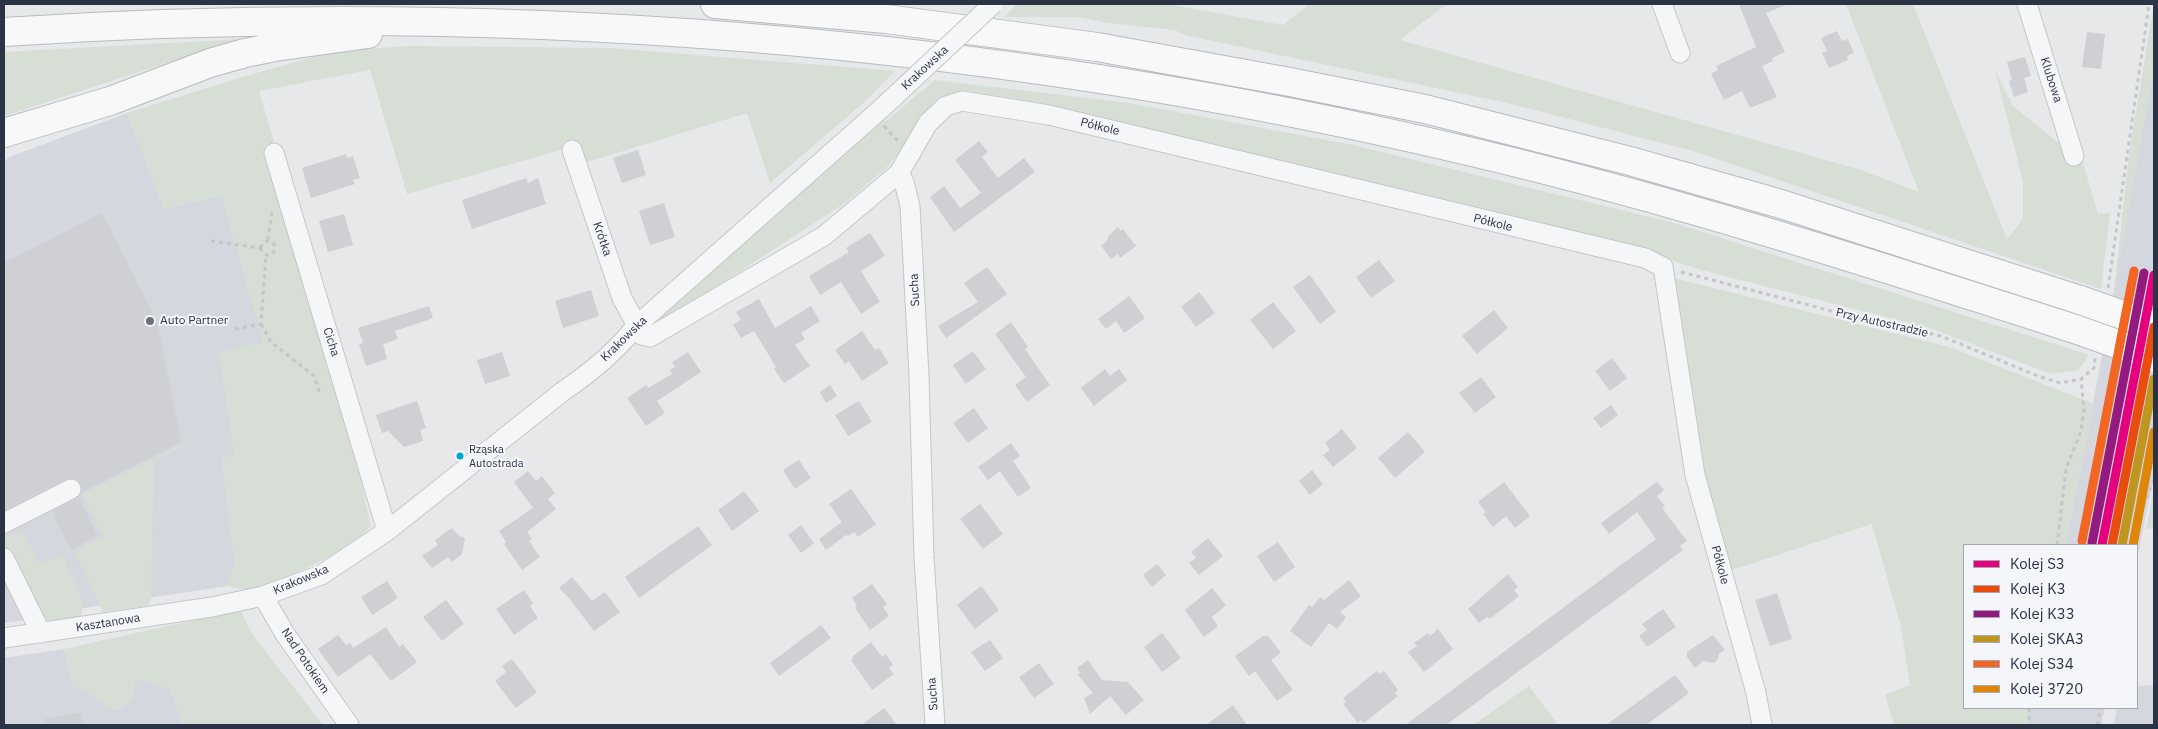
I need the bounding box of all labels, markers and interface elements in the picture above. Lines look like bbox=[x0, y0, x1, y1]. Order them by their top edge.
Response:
street label: Krakowska bbox=[899, 43, 951, 93]
street label: Klubowa bbox=[2037, 56, 2065, 104]
street label: Półkole bbox=[1079, 115, 1121, 139]
street label: Półkole bbox=[1472, 211, 1514, 235]
street label: Krótka bbox=[589, 220, 615, 258]
street label: Sucha bbox=[907, 273, 923, 307]
street label: Przy Autostradzie bbox=[1834, 305, 1930, 341]
street label: Krakowska bbox=[598, 313, 650, 365]
place label: Auto Partner bbox=[160, 314, 228, 328]
marker: Auto Partner bbox=[144, 315, 156, 327]
street label: Cicha bbox=[320, 326, 342, 358]
place label: Rząska Autostrada bbox=[469, 443, 524, 469]
marker: Rząska Autostrada bbox=[455, 451, 465, 461]
street label: Półkole bbox=[1708, 544, 1732, 586]
legend bbox=[1963, 544, 2138, 709]
text: Kolej S3 bbox=[2010, 554, 2065, 573]
street label: Krakowska bbox=[271, 562, 331, 598]
text: Kolej K3 bbox=[2010, 579, 2066, 598]
text: Kolej K33 bbox=[2010, 604, 2075, 623]
street label: Kasztanowa bbox=[75, 611, 141, 635]
street label: Nad Potokiem bbox=[278, 626, 332, 696]
text: Kolej SKA3 bbox=[2010, 629, 2084, 648]
text: Kolej S34 bbox=[2010, 654, 2074, 673]
street label: Sucha bbox=[925, 677, 941, 711]
text: Kolej 3720 bbox=[2010, 679, 2083, 698]

